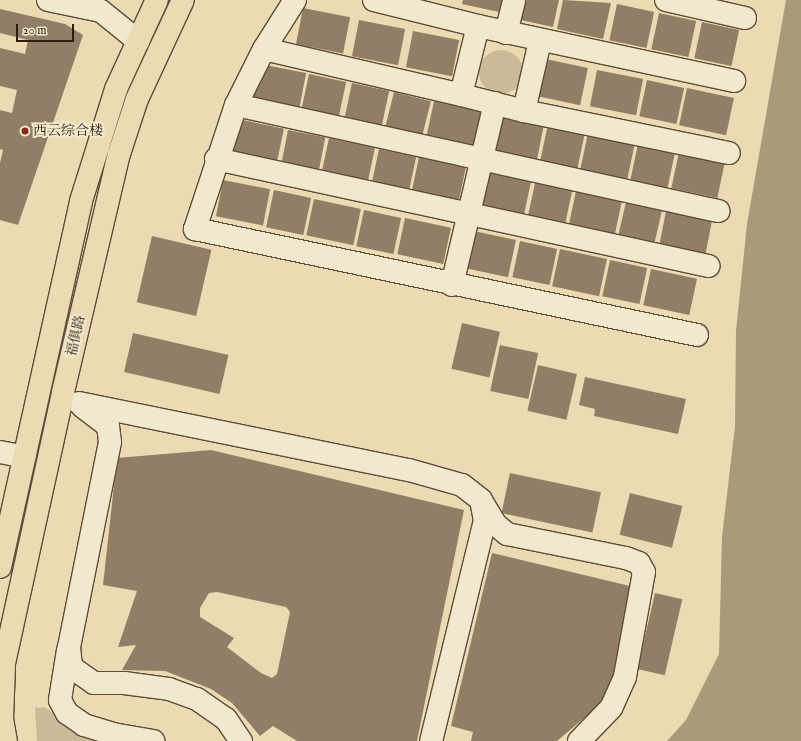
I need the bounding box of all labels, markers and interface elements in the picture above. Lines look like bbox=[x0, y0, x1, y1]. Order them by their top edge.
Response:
scale bar bbox=[18, 16, 76, 42]
text: 20 m bbox=[23, 23, 46, 38]
place label: 西云综合楼 bbox=[33, 123, 103, 139]
marker: 西云综合楼 bbox=[20, 126, 30, 136]
street label: 福俱路 bbox=[63, 314, 89, 358]

